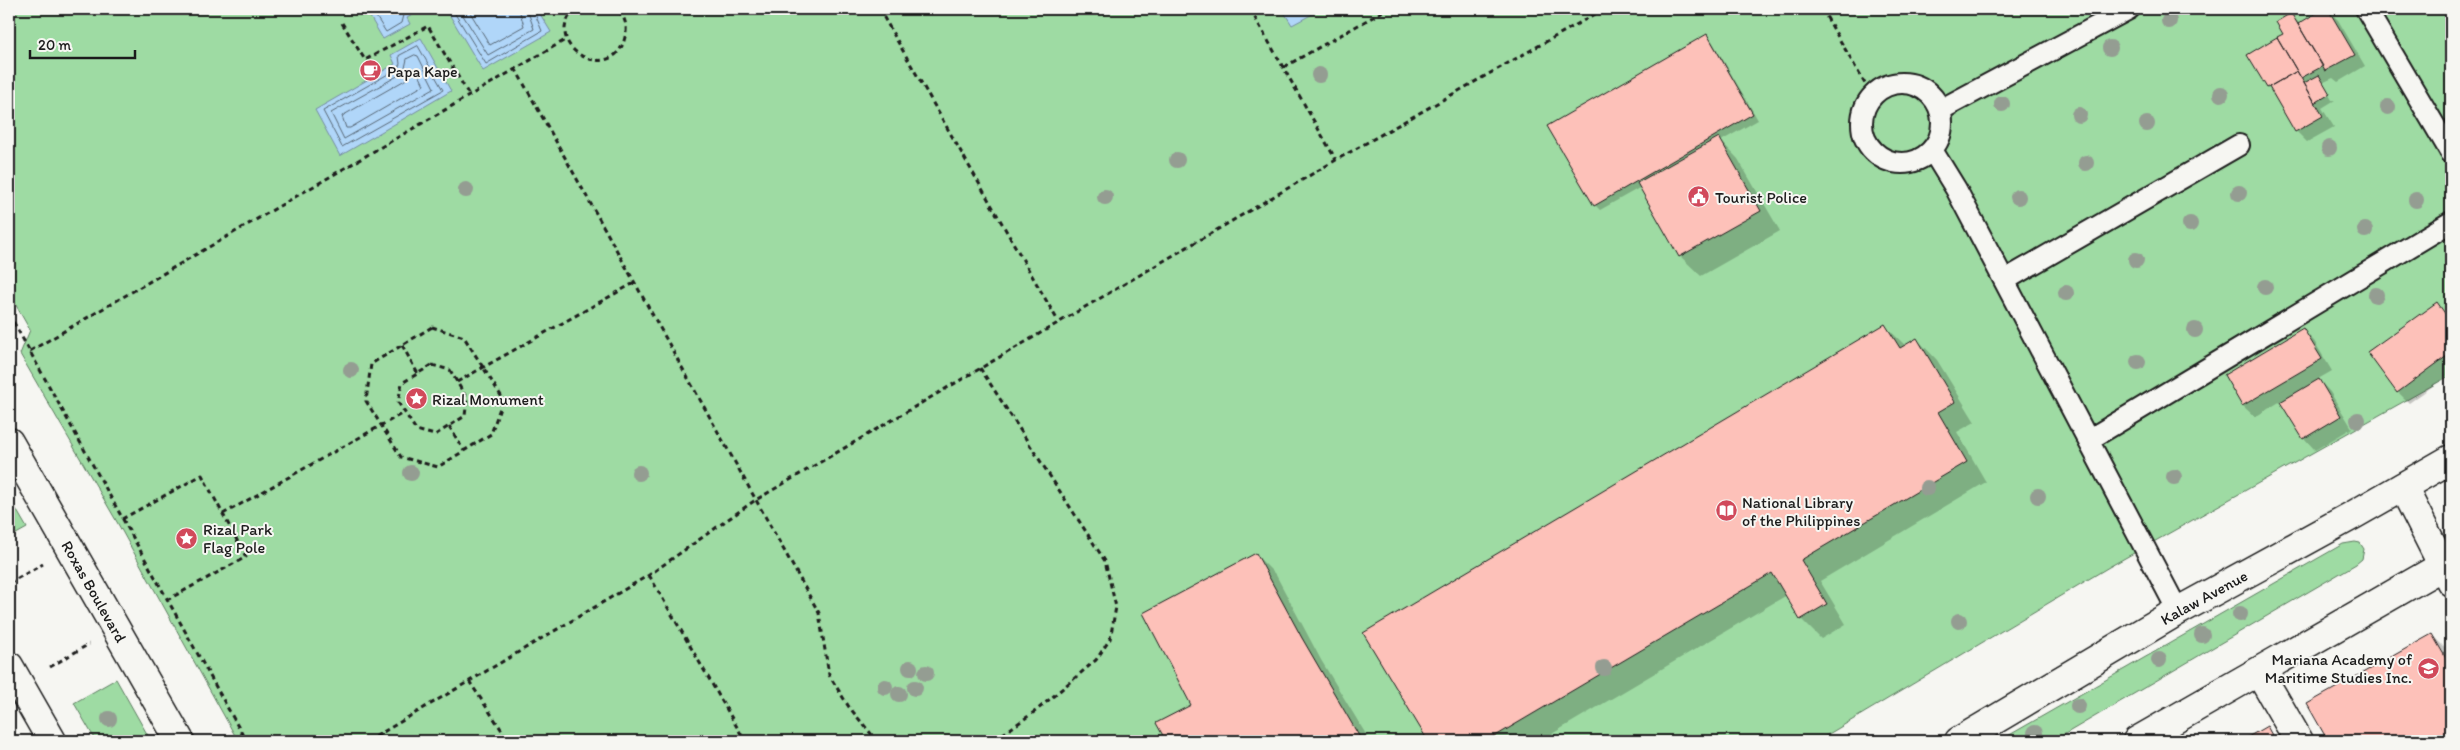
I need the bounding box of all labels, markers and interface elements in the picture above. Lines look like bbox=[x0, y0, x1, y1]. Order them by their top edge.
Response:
scale bar bbox=[30, 28, 135, 60]
text: 20 m bbox=[38, 36, 72, 54]
cafe icon: Papa Kape bbox=[359, 59, 383, 83]
place label: Papa Kape bbox=[387, 62, 458, 81]
public building icon: Tourist Police bbox=[1687, 185, 1711, 209]
place label: Tourist Police bbox=[1715, 188, 1807, 207]
place icon: Rizal Monument bbox=[404, 387, 428, 411]
place label: Rizal Monument bbox=[432, 390, 544, 409]
place label: National Library of the Philippines bbox=[1742, 493, 1860, 530]
library icon: National Library of the Philippines bbox=[1714, 499, 1738, 523]
place label: Rizal Park Flag Pole bbox=[203, 520, 273, 557]
place icon: Rizal Park Flag Pole bbox=[175, 526, 199, 550]
street label: Roxas Boulevard bbox=[57, 537, 131, 646]
street label: Kalaw Avenue bbox=[2157, 566, 2251, 629]
place label: Mariana Academy of Maritime Studies Inc. bbox=[2265, 650, 2413, 687]
school or university icon: Mariana Academy of Maritime Studies Inc. bbox=[2416, 656, 2440, 680]

